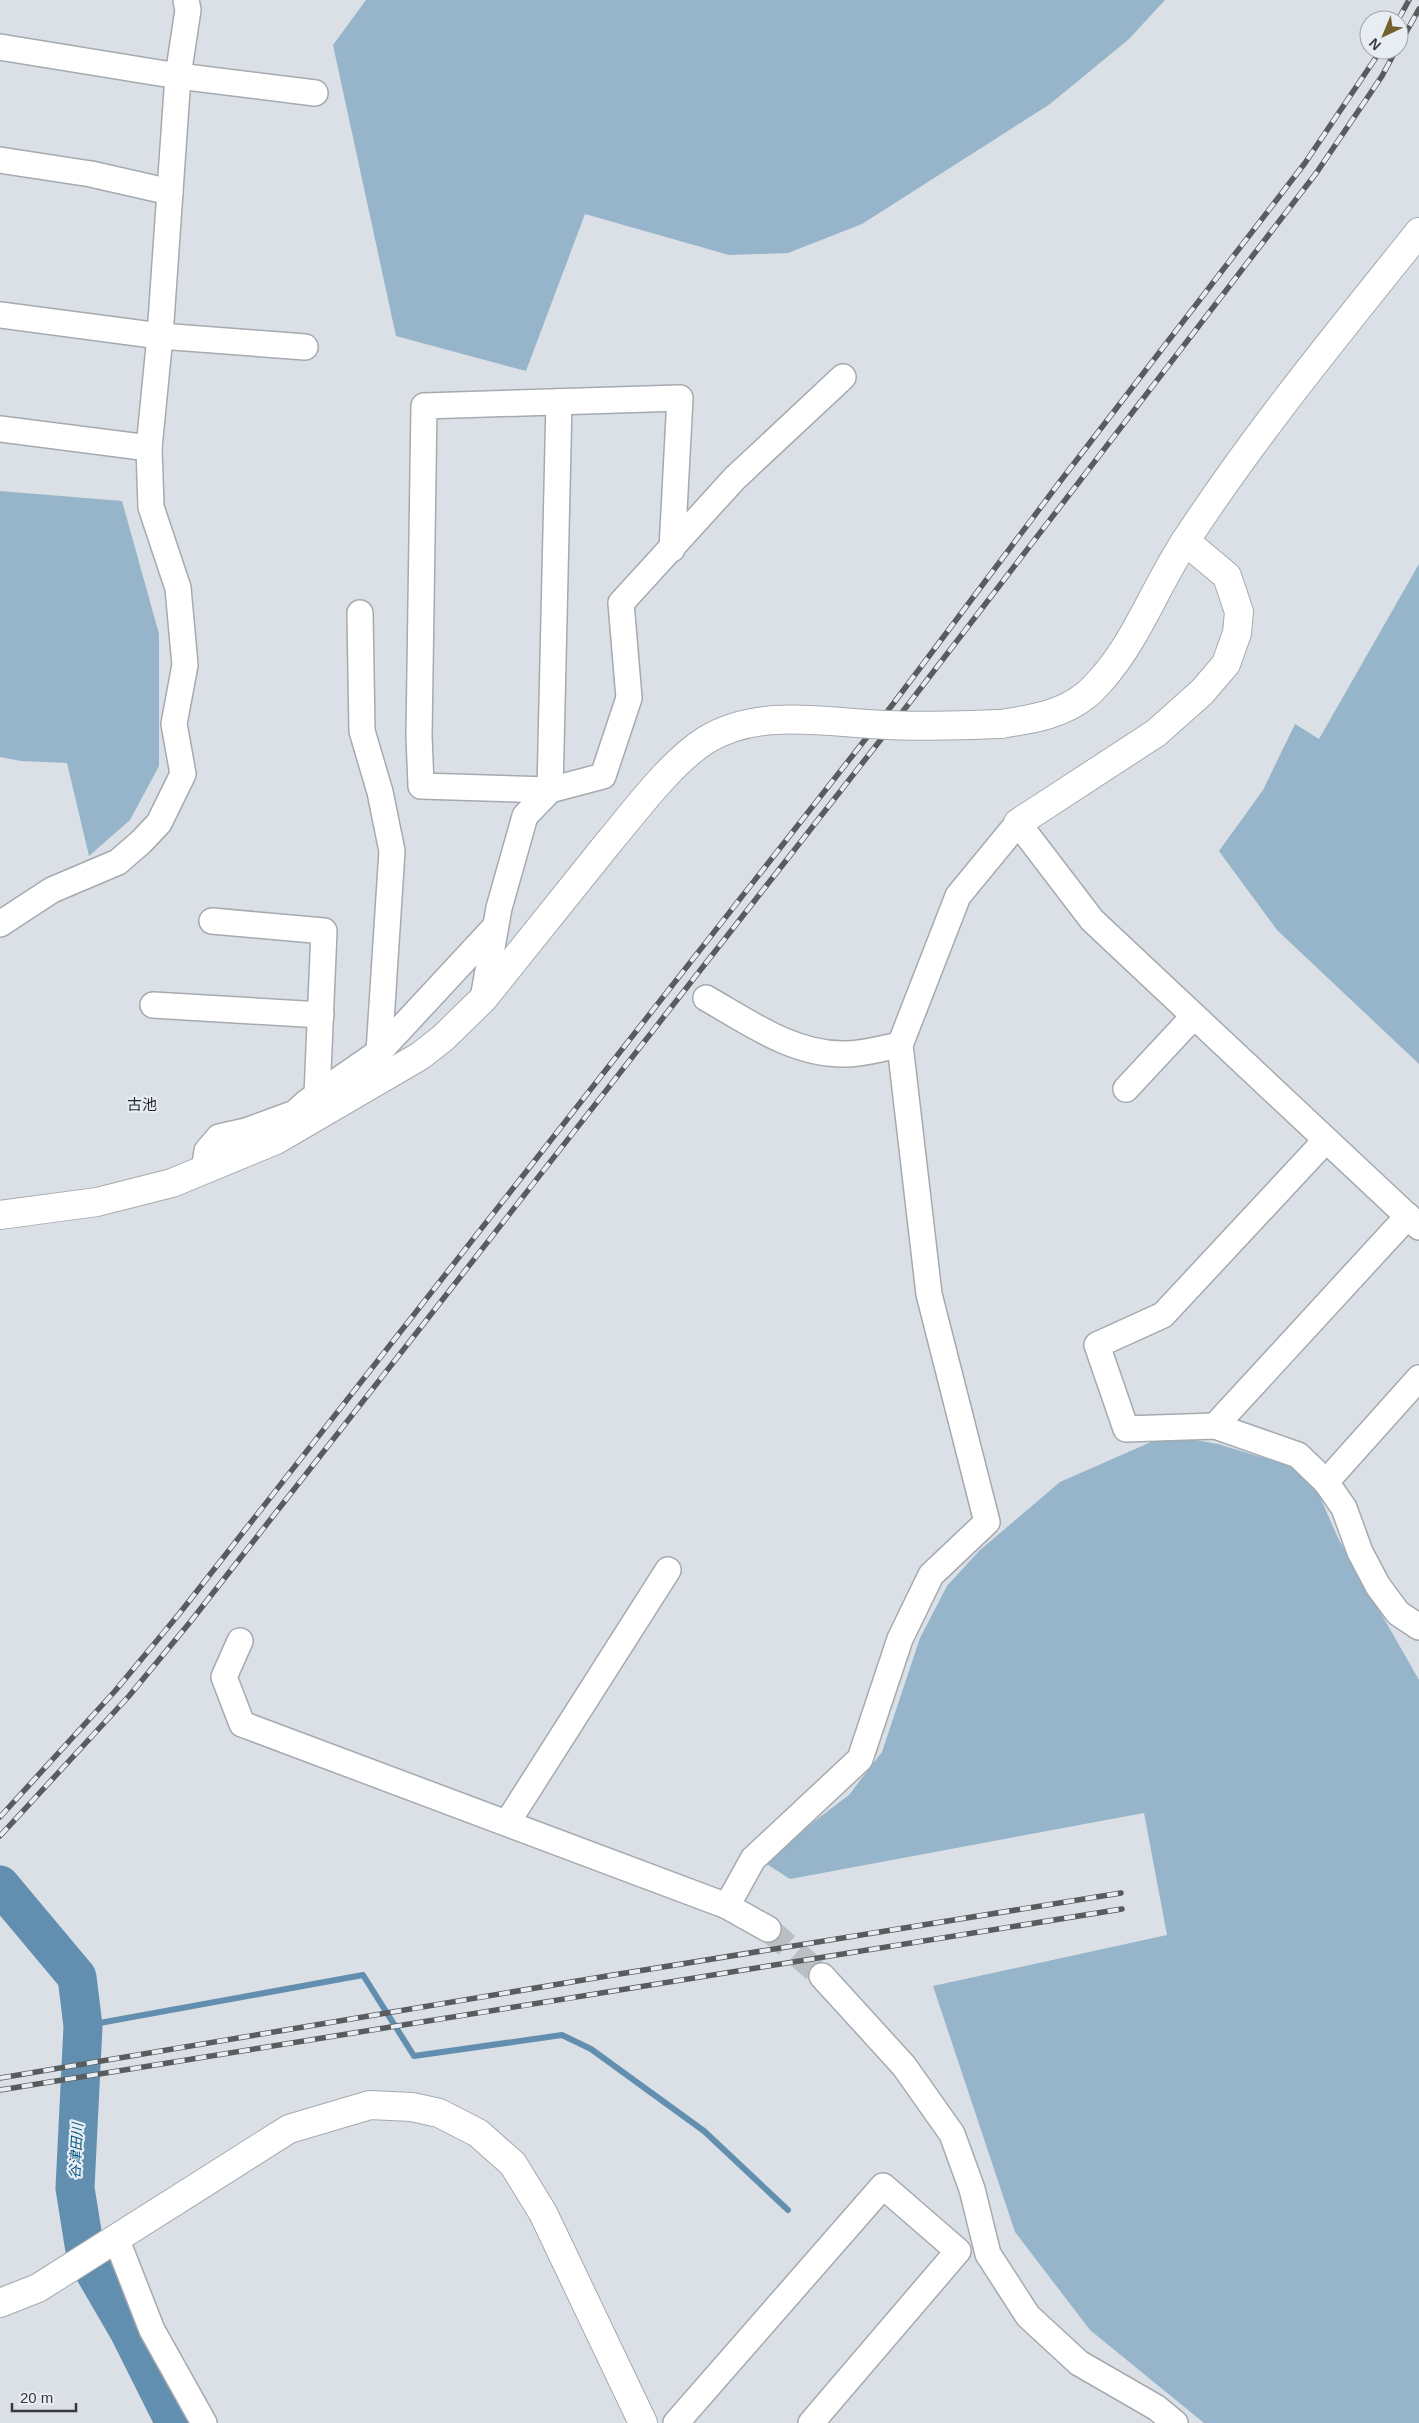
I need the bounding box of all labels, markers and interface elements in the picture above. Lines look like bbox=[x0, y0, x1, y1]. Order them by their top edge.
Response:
north arrow bbox=[1359, 10, 1409, 60]
text: N bbox=[1366, 35, 1384, 54]
district label: 古池 bbox=[127, 1096, 157, 1113]
water label: 谷津田川 bbox=[67, 2121, 86, 2179]
scale bar bbox=[12, 2380, 76, 2412]
text: 20 m bbox=[20, 2389, 53, 2406]

